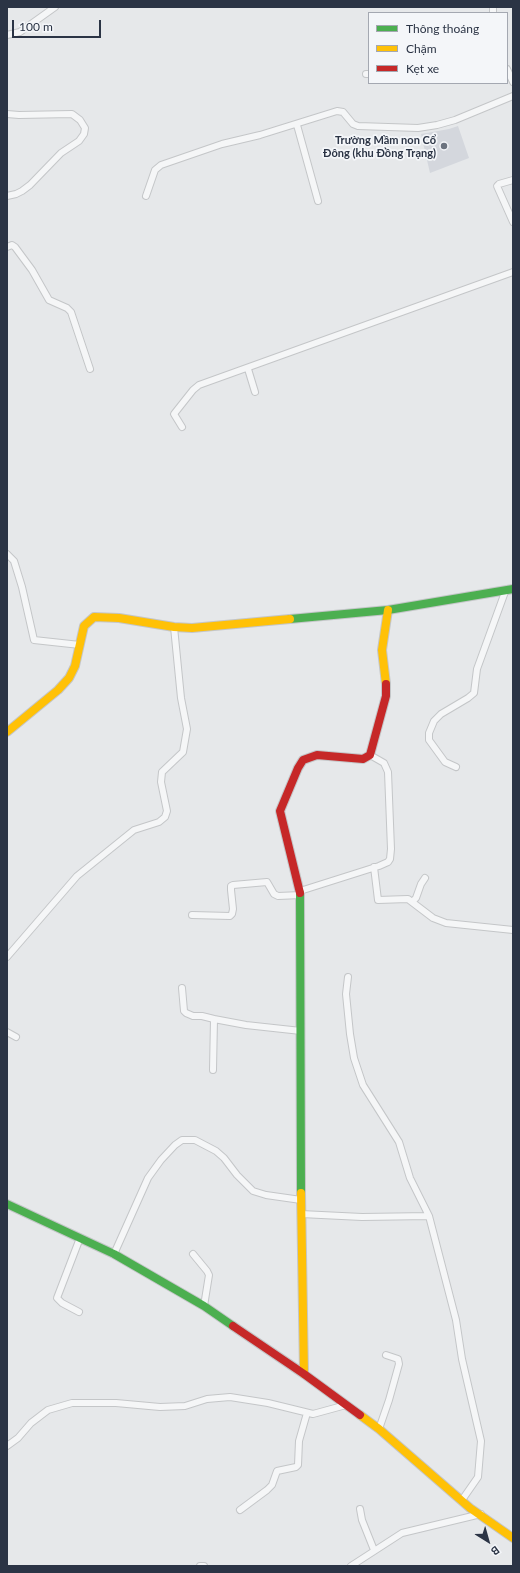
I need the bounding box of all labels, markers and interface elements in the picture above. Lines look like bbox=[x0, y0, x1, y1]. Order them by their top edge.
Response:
scale bar bbox=[14, 12, 103, 38]
legend bbox=[368, 12, 508, 84]
text: 100 m bbox=[19, 19, 53, 34]
text: Thông thoáng bbox=[406, 21, 479, 36]
text: Chậm bbox=[406, 41, 437, 56]
text: Kẹt xe bbox=[406, 61, 439, 76]
place label: Trường Mầm non Cổ Đông (khu Đồng Trạng) bbox=[323, 133, 436, 159]
marker: Trường Mầm non Cổ Đông (khu Đồng Trạng) bbox=[439, 141, 449, 151]
north arrow bbox=[468, 1521, 508, 1561]
text: B bbox=[489, 1544, 502, 1558]

